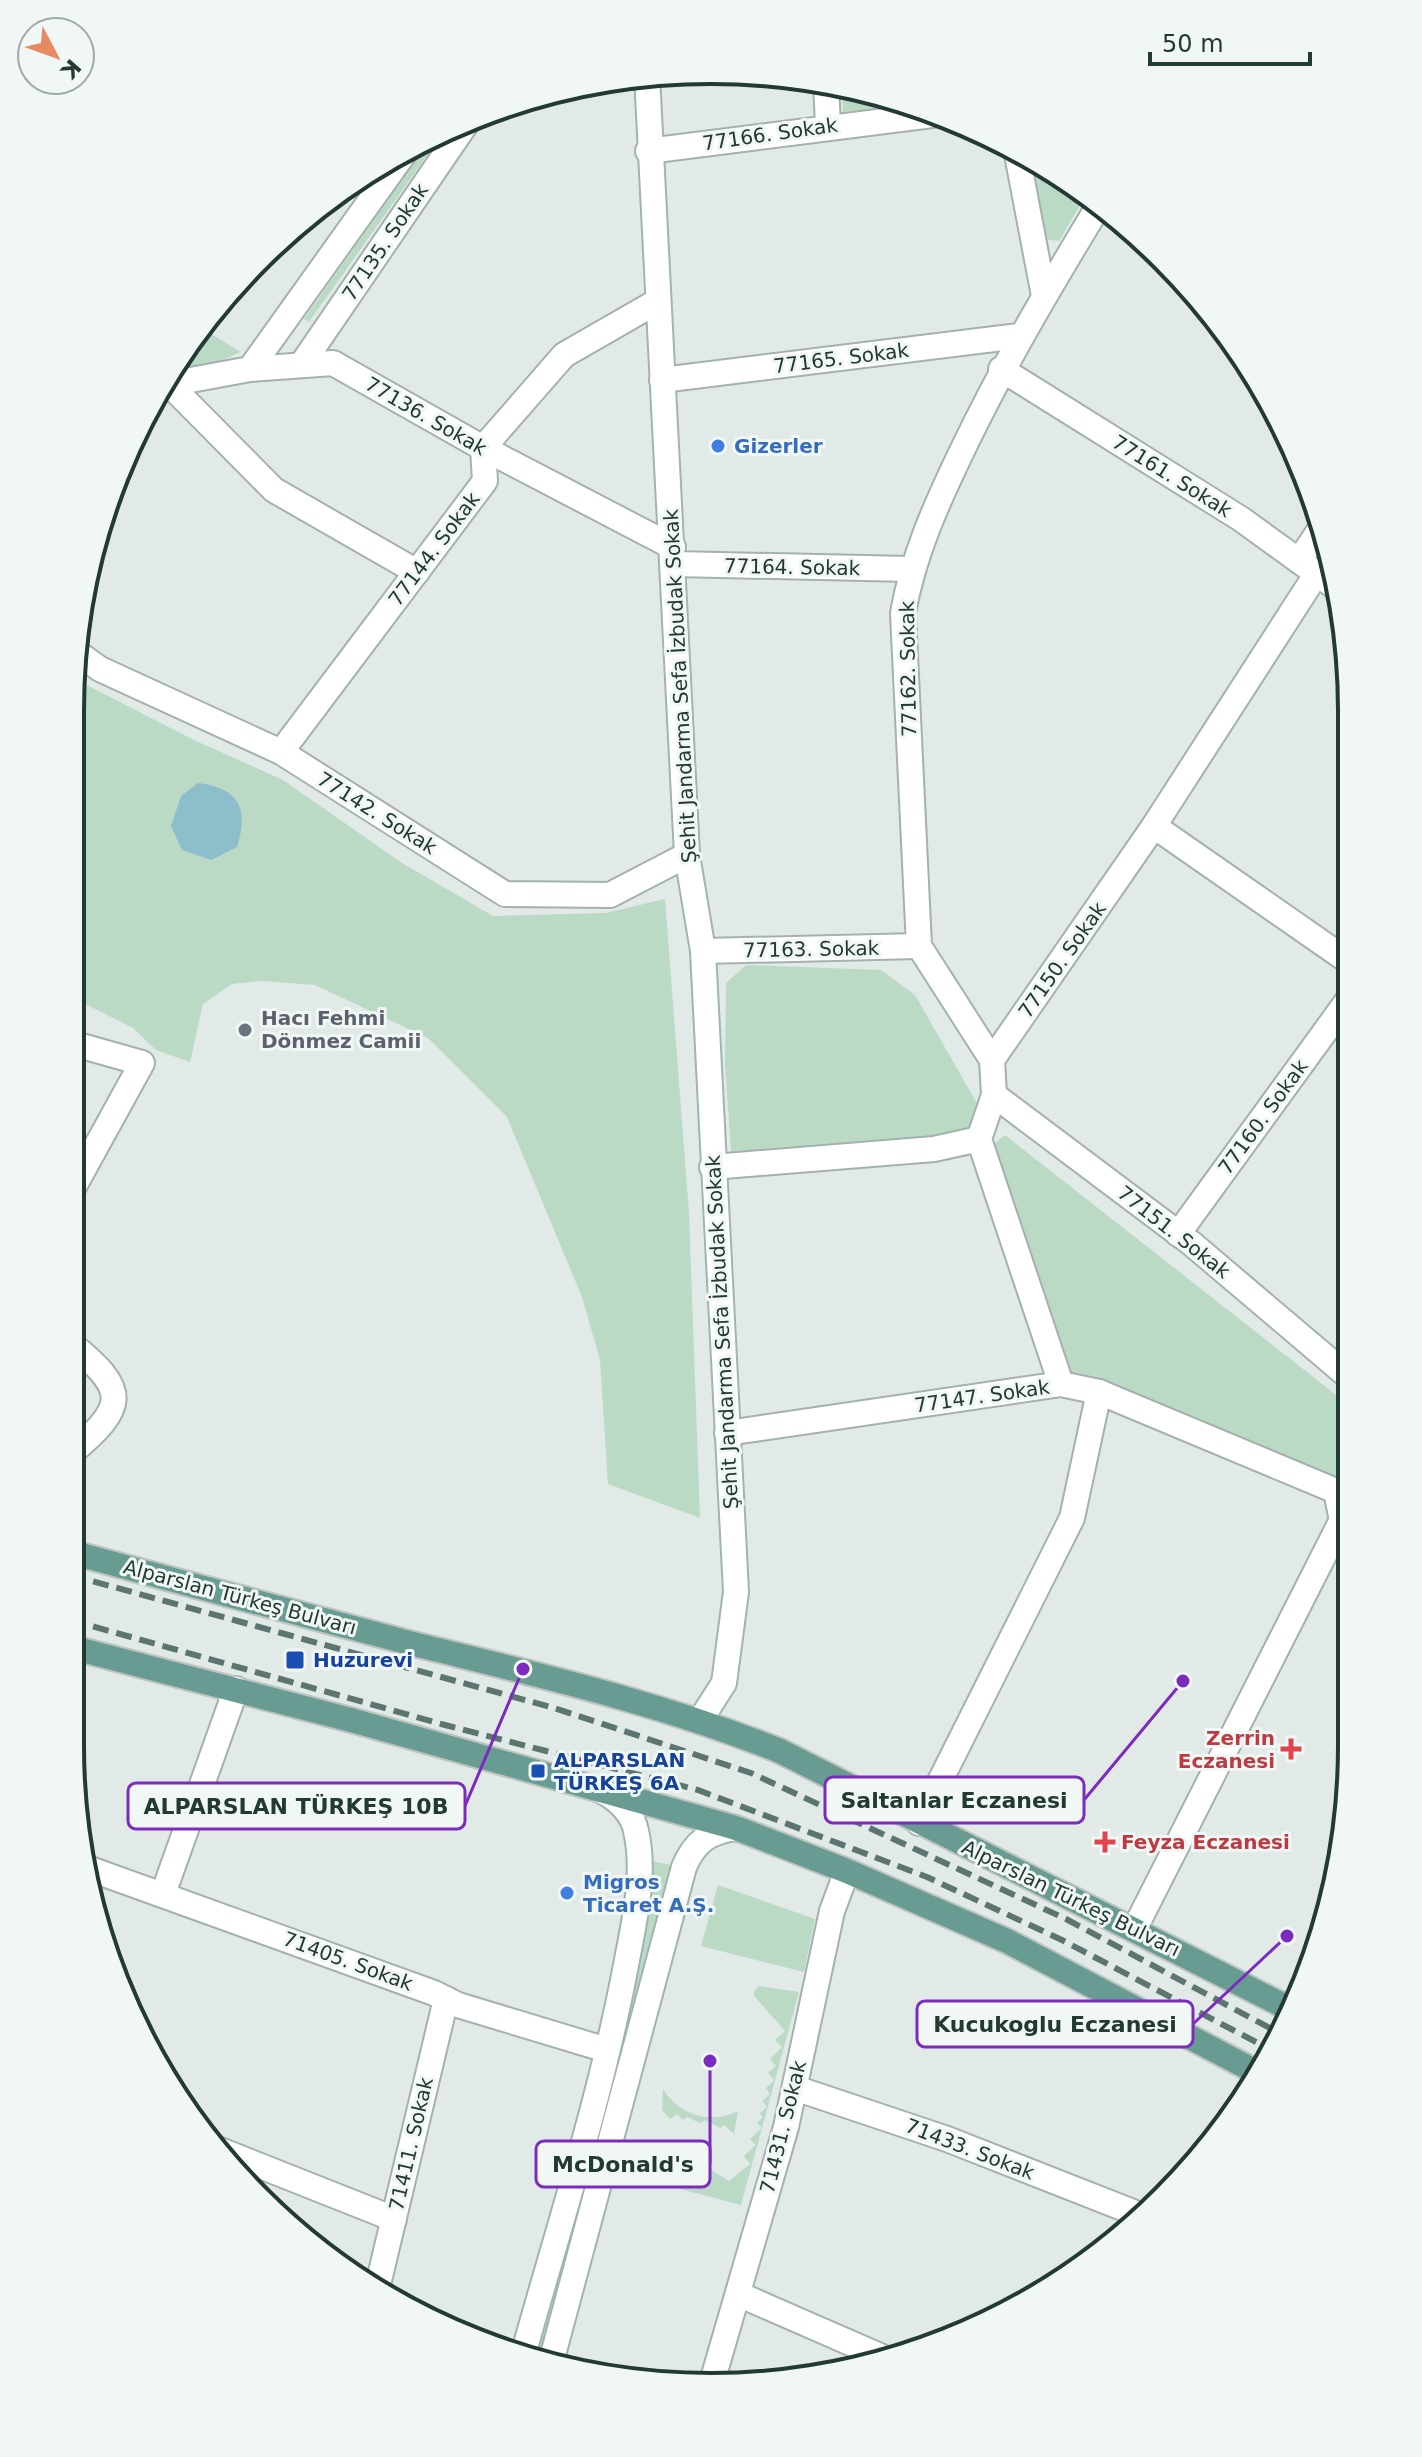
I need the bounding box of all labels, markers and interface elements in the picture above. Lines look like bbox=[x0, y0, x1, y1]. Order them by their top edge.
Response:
north arrow bbox=[16, 16, 96, 96]
scale bar bbox=[1150, 16, 1310, 66]
text: 50 m bbox=[1162, 30, 1224, 58]
text: K bbox=[55, 54, 86, 84]
street label: 77166. Sokak bbox=[701, 113, 840, 155]
street label: 77135. Sokak bbox=[337, 178, 433, 305]
street label: 77165. Sokak bbox=[772, 338, 911, 378]
street label: 77136. Sokak bbox=[361, 372, 491, 461]
street label: 77161. Sokak bbox=[1108, 430, 1237, 523]
place label: Gizerler bbox=[734, 434, 823, 458]
marker: Gizerler bbox=[709, 437, 727, 455]
street label: 77144. Sokak bbox=[383, 487, 485, 611]
street label: Şehit Jandarma Sefa İzbudak Sokak bbox=[659, 508, 701, 864]
street label: 77164. Sokak bbox=[724, 554, 861, 580]
street label: 77162. Sokak bbox=[895, 600, 921, 737]
street label: 77142. Sokak bbox=[313, 767, 442, 860]
street label: 77150. Sokak bbox=[1013, 897, 1111, 1023]
street label: 77163. Sokak bbox=[743, 936, 880, 962]
place label: Hacı Fehmi Dönmez Camii bbox=[261, 1006, 421, 1053]
marker: Hacı Fehmi Dönmez Camii bbox=[236, 1021, 254, 1039]
street label: 77160. Sokak bbox=[1213, 1054, 1313, 1179]
street label: Şehit Jandarma Sefa İzbudak Sokak bbox=[701, 1154, 743, 1510]
street label: 77151. Sokak bbox=[1113, 1181, 1235, 1284]
street label: 77147. Sokak bbox=[913, 1375, 1052, 1417]
street label: Alparslan Türkeş Bulvarı bbox=[121, 1554, 359, 1640]
place label: Huzurevi bbox=[313, 1648, 413, 1672]
marker: Huzurevi bbox=[284, 1649, 306, 1671]
place label: Zerrin Eczanesi bbox=[1178, 1726, 1275, 1773]
marker: Zerrin Eczanesi bbox=[1282, 1740, 1300, 1758]
place label: ALPARSLAN TÜRKEŞ 6A bbox=[554, 1748, 685, 1795]
marker: ALPARSLAN TÜRKEŞ 6A bbox=[529, 1762, 547, 1780]
callout: Saltanlar Eczanesi bbox=[825, 1777, 1084, 1823]
callout: ALPARSLAN TÜRKEŞ 10B bbox=[128, 1783, 465, 1829]
text: Saltanlar Eczanesi bbox=[840, 1788, 1068, 1813]
text: ALPARSLAN TÜRKEŞ 10B bbox=[144, 1794, 448, 1819]
place label: Feyza Eczanesi bbox=[1121, 1830, 1290, 1854]
marker: Feyza Eczanesi bbox=[1096, 1833, 1114, 1851]
street label: Alparslan Türkeş Bulvarı bbox=[958, 1835, 1184, 1961]
place label: Migros Ticaret A.Ş. bbox=[583, 1870, 714, 1917]
marker: Migros Ticaret A.Ş. bbox=[558, 1884, 576, 1902]
street label: 71405. Sokak bbox=[280, 1926, 417, 1996]
callout: Kucukoglu Eczanesi bbox=[917, 2001, 1193, 2047]
text: Kucukoglu Eczanesi bbox=[933, 2012, 1177, 2037]
street label: 71431. Sokak bbox=[755, 2058, 811, 2196]
street label: 71411. Sokak bbox=[384, 2074, 438, 2213]
street label: 71433. Sokak bbox=[902, 2113, 1038, 2185]
callout: McDonald's bbox=[536, 2141, 710, 2187]
text: McDonald's bbox=[552, 2152, 694, 2177]

